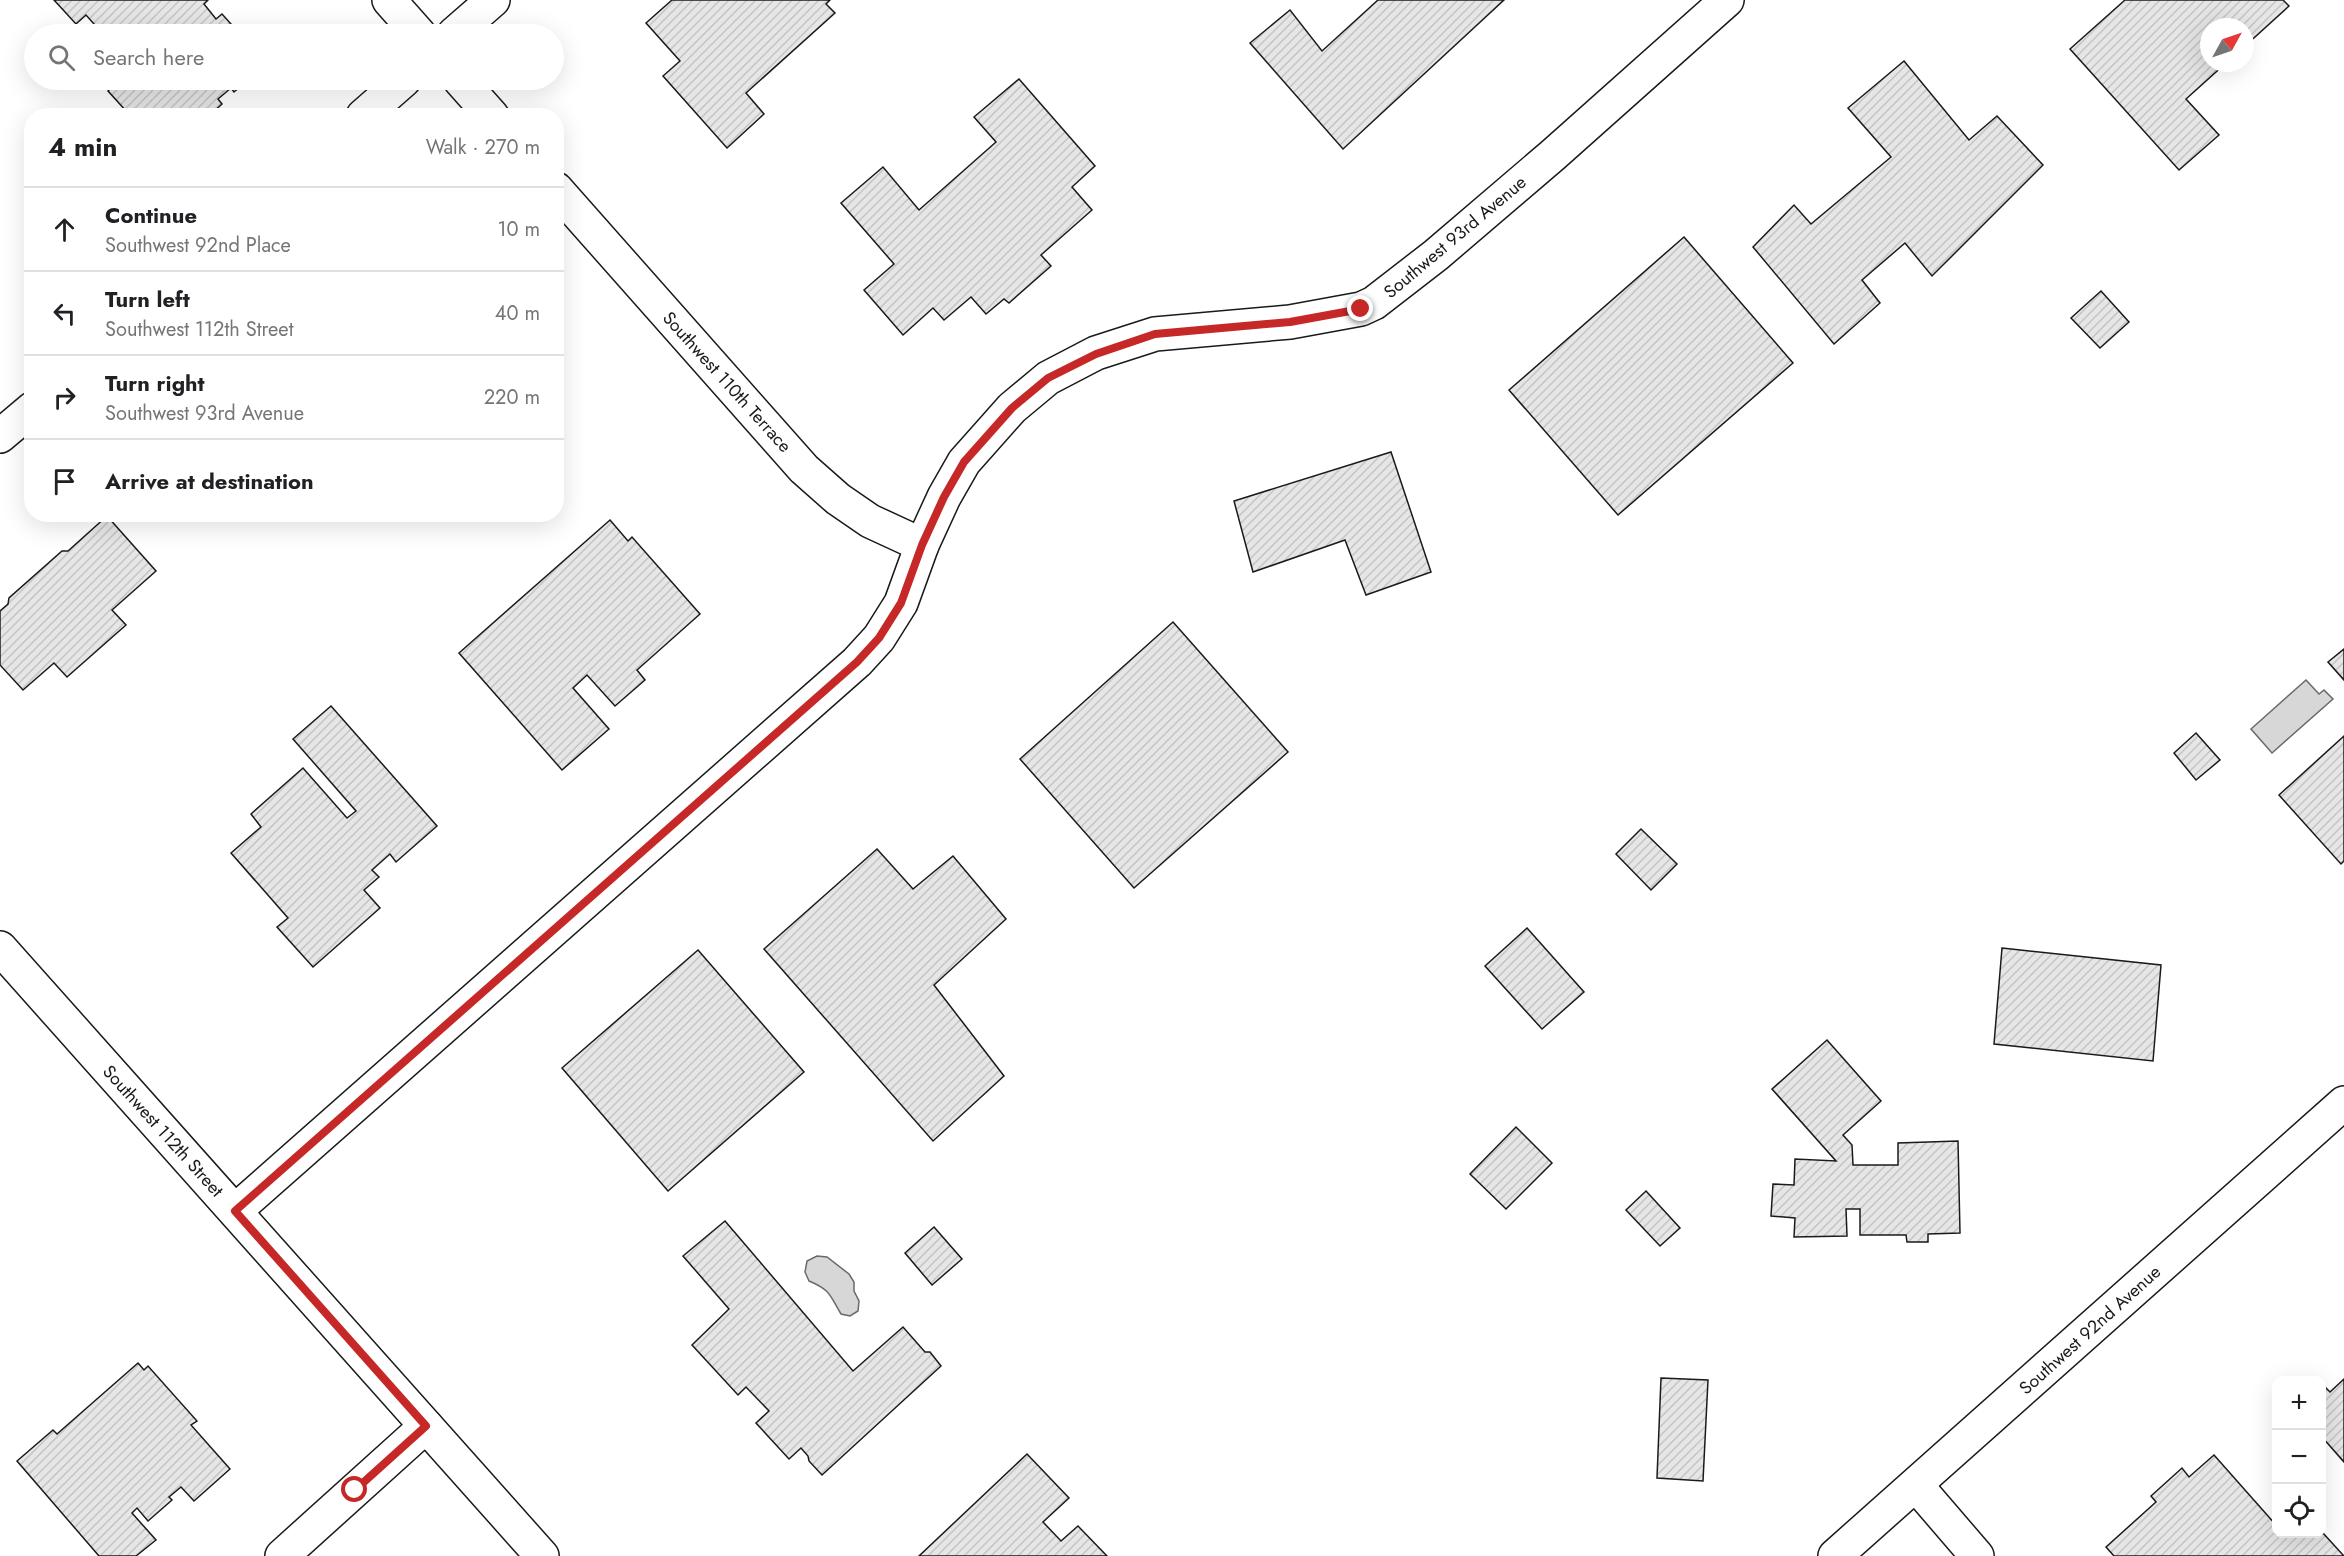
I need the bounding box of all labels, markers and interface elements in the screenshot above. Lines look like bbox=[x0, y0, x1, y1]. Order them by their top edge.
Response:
north arrow bbox=[2200, 18, 2254, 72]
search box bbox=[24, 24, 564, 90]
icon: search bbox=[45, 41, 78, 74]
text: Search here bbox=[93, 41, 204, 73]
text: 4 min bbox=[48, 128, 117, 166]
text: Walk · 270 m bbox=[426, 133, 540, 162]
street label: Southwest 93rd Avenue bbox=[1378, 169, 1532, 305]
text: Continue bbox=[105, 199, 197, 231]
icon: ahead bbox=[48, 213, 81, 246]
text: 10 m bbox=[497, 215, 540, 244]
text: Southwest 92nd Place bbox=[105, 231, 291, 260]
text: Turn left bbox=[105, 283, 190, 315]
route end bbox=[1347, 295, 1373, 321]
icon: left bbox=[48, 297, 81, 330]
text: 40 m bbox=[495, 299, 540, 328]
street label: Southwest 110th Terrace bbox=[656, 306, 798, 458]
text: Southwest 112th Street bbox=[105, 315, 293, 344]
text: Turn right bbox=[105, 367, 205, 399]
icon: right bbox=[48, 381, 81, 414]
text: 220 m bbox=[484, 383, 540, 412]
text: Southwest 93rd Avenue bbox=[105, 399, 304, 428]
icon: arrive bbox=[48, 465, 81, 498]
text: Arrive at destination bbox=[105, 465, 314, 497]
street label: Southwest 112th Street bbox=[97, 1059, 230, 1203]
street label: Southwest 92nd Avenue bbox=[2013, 1259, 2167, 1401]
map controls bbox=[2272, 1376, 2326, 1538]
button: + bbox=[2272, 1376, 2326, 1430]
button: − bbox=[2272, 1430, 2326, 1484]
route start bbox=[341, 1476, 367, 1502]
button: locate bbox=[2272, 1484, 2326, 1538]

